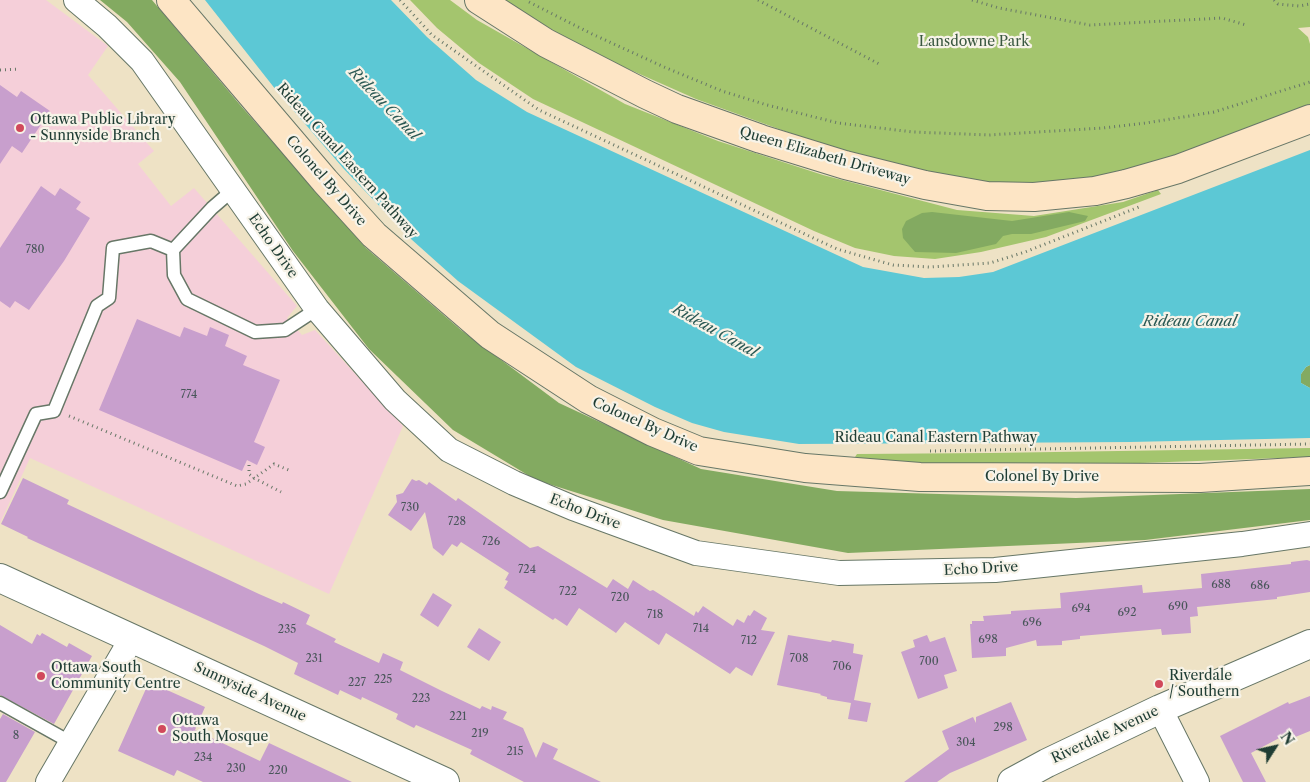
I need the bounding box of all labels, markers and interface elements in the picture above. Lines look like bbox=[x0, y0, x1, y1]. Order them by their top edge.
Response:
park label: Lansdowne Park bbox=[919, 34, 1029, 50]
water label: Rideau Canal bbox=[345, 64, 423, 144]
street label: Rideau Canal Eastern Pathway bbox=[273, 80, 421, 242]
place label: Ottawa Public Library - Sunnyside Branch bbox=[30, 112, 175, 144]
marker: Ottawa Public Library - Sunnyside Branch bbox=[14, 122, 26, 134]
street label: Queen Elizabeth Driveway bbox=[738, 124, 912, 188]
street label: Colonel By Drive bbox=[282, 132, 370, 230]
street label: Echo Drive bbox=[245, 211, 301, 281]
house number: 780 bbox=[26, 243, 44, 257]
water label: Rideau Canal bbox=[669, 300, 761, 362]
water label: Rideau Canal bbox=[1143, 313, 1237, 331]
house number: 774 bbox=[181, 388, 197, 402]
street label: Colonel By Drive bbox=[589, 394, 701, 456]
street label: Rideau Canal Eastern Pathway bbox=[835, 430, 1037, 446]
street label: Colonel By Drive bbox=[985, 469, 1099, 485]
street label: Echo Drive bbox=[547, 491, 623, 533]
house number: 730 bbox=[401, 501, 419, 515]
house number: 728 bbox=[448, 515, 466, 529]
house number: 726 bbox=[482, 535, 500, 549]
street label: Echo Drive bbox=[943, 559, 1019, 579]
house number: 724 bbox=[518, 563, 536, 577]
house number: 688 bbox=[1211, 578, 1231, 592]
house number: 686 bbox=[1250, 579, 1270, 593]
house number: 722 bbox=[559, 585, 577, 599]
house number: 720 bbox=[611, 591, 629, 605]
house number: 690 bbox=[1168, 600, 1188, 614]
house number: 694 bbox=[1071, 602, 1091, 616]
house number: 692 bbox=[1117, 606, 1137, 620]
house number: 718 bbox=[647, 608, 663, 622]
house number: 696 bbox=[1022, 616, 1042, 630]
house number: 714 bbox=[693, 622, 709, 636]
house number: 235 bbox=[278, 623, 296, 637]
house number: 698 bbox=[978, 633, 998, 647]
house number: 712 bbox=[741, 634, 757, 648]
house number: 231 bbox=[305, 652, 323, 666]
house number: 708 bbox=[790, 652, 808, 666]
house number: 700 bbox=[919, 655, 939, 669]
street label: Sunnyside Avenue bbox=[191, 659, 309, 725]
place label: Ottawa South Community Centre bbox=[51, 660, 180, 692]
house number: 706 bbox=[833, 660, 851, 674]
place label: Riverdale / Southern bbox=[1169, 668, 1240, 700]
marker: Ottawa South Community Centre bbox=[35, 670, 47, 682]
house number: 225 bbox=[374, 673, 392, 687]
house number: 227 bbox=[348, 676, 366, 690]
marker: Riverdale / Southern bbox=[1153, 678, 1165, 690]
house number: 223 bbox=[412, 692, 430, 706]
street label: Riverdale Avenue bbox=[1049, 703, 1161, 767]
house number: 221 bbox=[449, 710, 467, 724]
place label: Ottawa South Mosque bbox=[172, 713, 268, 746]
house number: 298 bbox=[993, 721, 1013, 735]
north arrow bbox=[1250, 722, 1300, 772]
marker: Ottawa South Mosque bbox=[156, 723, 168, 735]
house number: 219 bbox=[471, 727, 489, 741]
text: N bbox=[1276, 728, 1298, 749]
house number: 8 bbox=[13, 729, 19, 743]
house number: 304 bbox=[956, 736, 976, 750]
house number: 215 bbox=[507, 745, 523, 759]
house number: 234 bbox=[194, 751, 212, 765]
house number: 230 bbox=[226, 762, 246, 776]
house number: 220 bbox=[268, 764, 288, 778]

